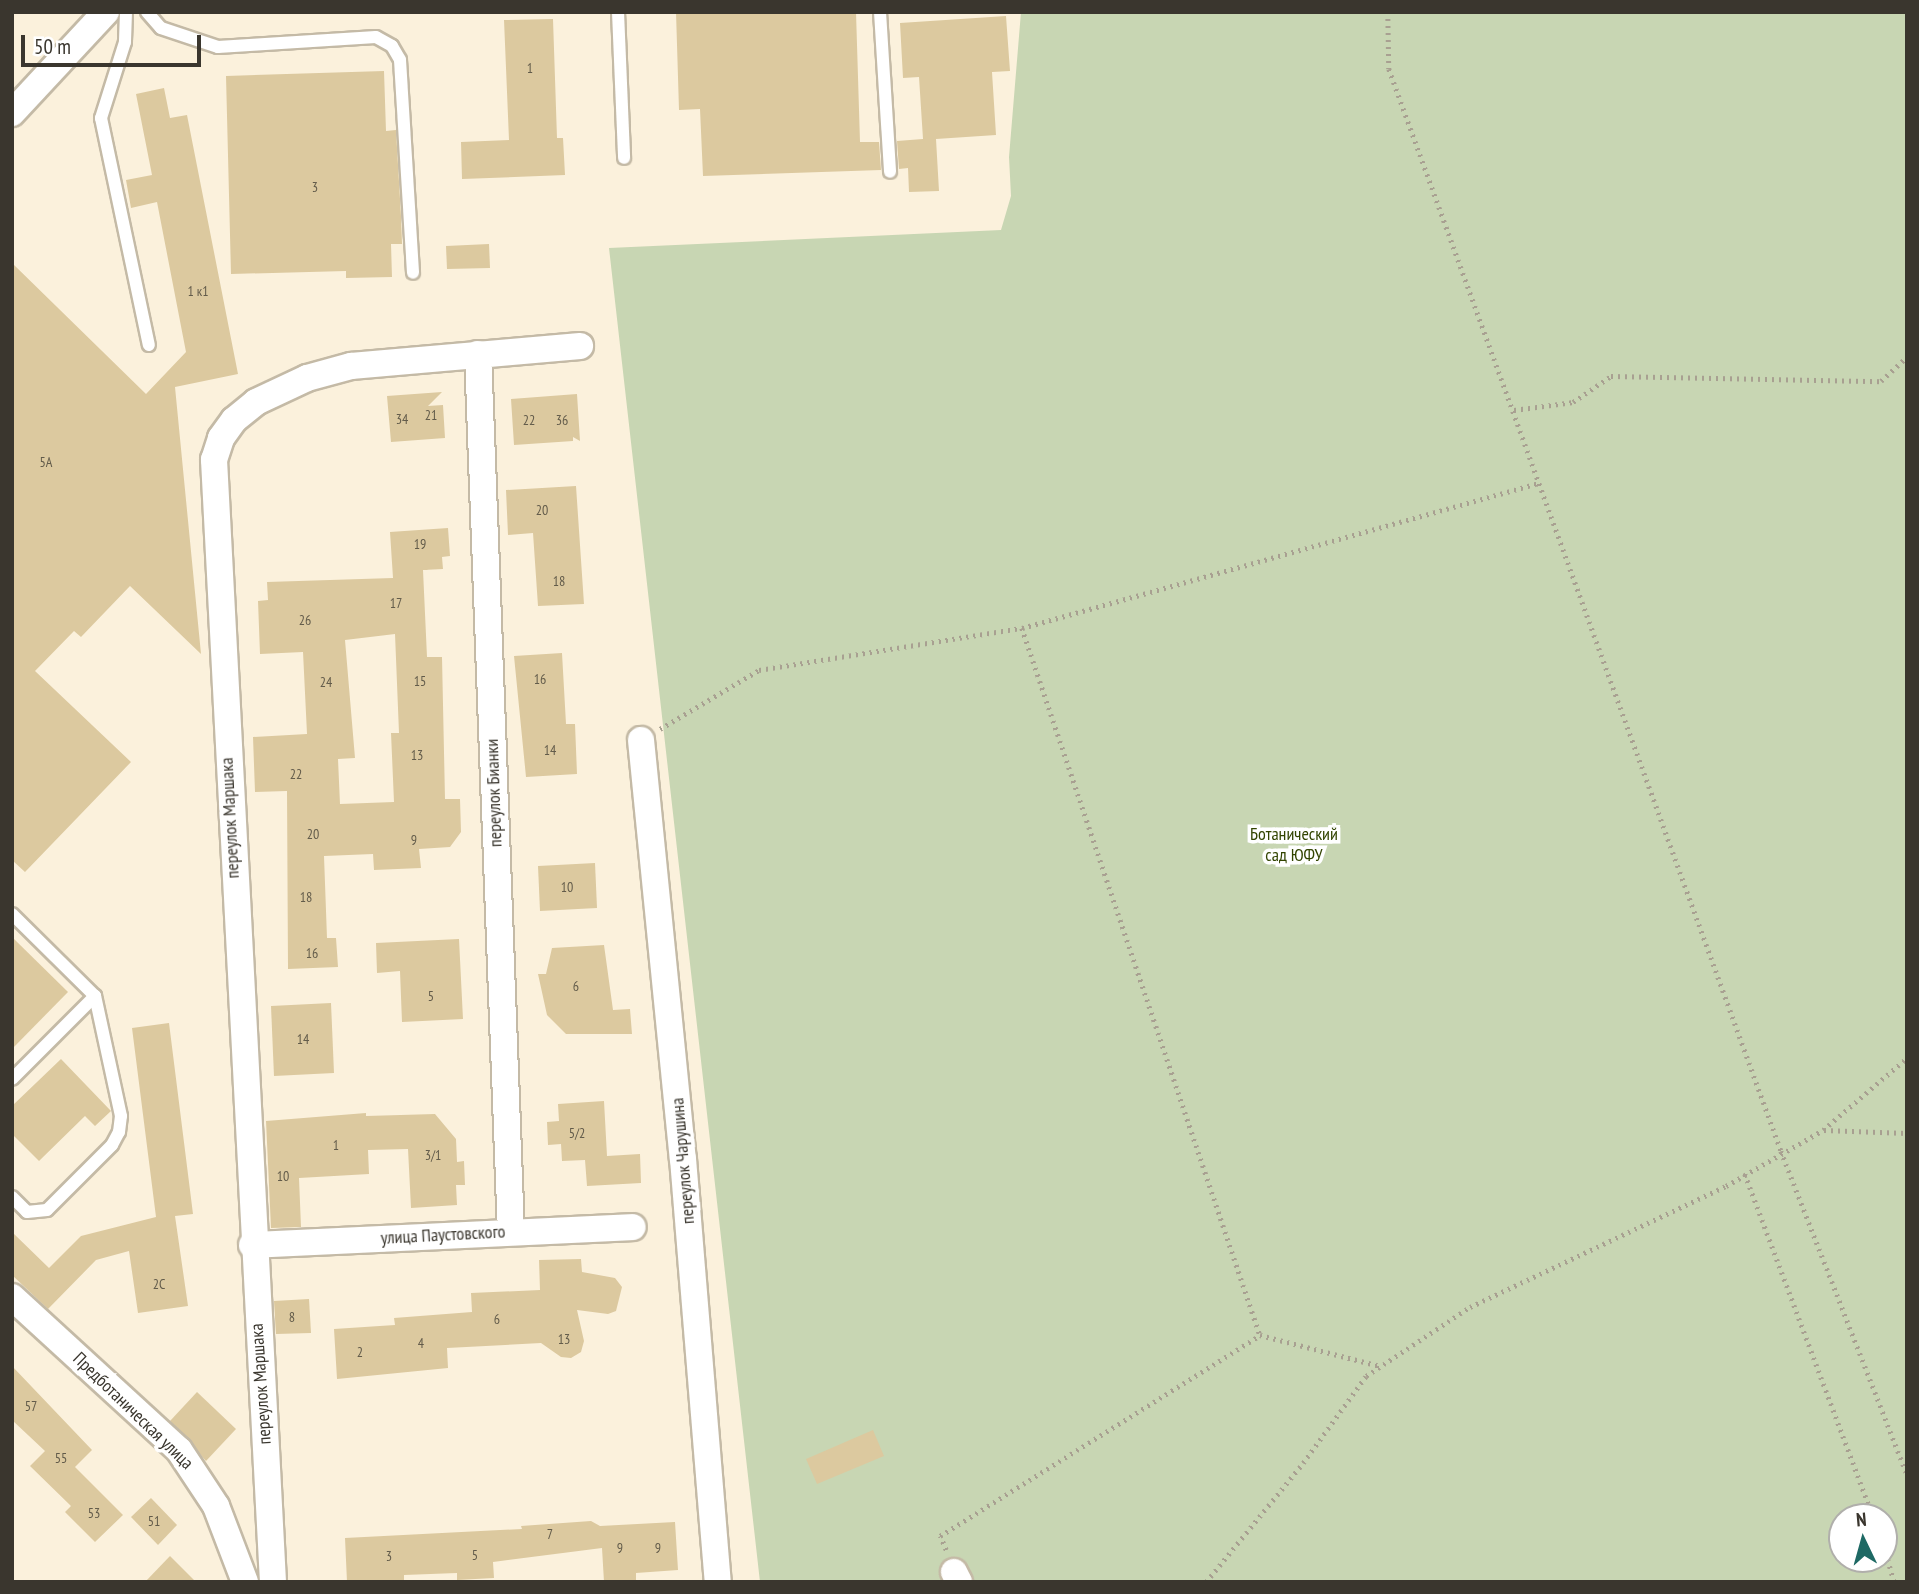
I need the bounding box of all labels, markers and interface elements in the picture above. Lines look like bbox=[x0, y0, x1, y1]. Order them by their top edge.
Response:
scale bar bbox=[24, 21, 205, 65]
text: 50 m bbox=[34, 33, 71, 60]
house number: 1 bbox=[527, 60, 533, 76]
house number: 3 bbox=[312, 179, 318, 195]
house number: 1 к1 bbox=[188, 283, 208, 299]
house number: 21 bbox=[425, 407, 437, 423]
house number: 34 bbox=[396, 411, 408, 427]
house number: 22 bbox=[523, 412, 535, 428]
house number: 36 bbox=[556, 412, 568, 428]
house number: 5А bbox=[40, 454, 52, 470]
house number: 20 bbox=[536, 502, 548, 518]
house number: 19 bbox=[414, 536, 426, 552]
house number: 18 bbox=[553, 573, 565, 589]
house number: 17 bbox=[390, 595, 402, 611]
house number: 26 bbox=[299, 612, 311, 628]
house number: 16 bbox=[534, 671, 546, 687]
house number: 15 bbox=[414, 673, 426, 689]
house number: 24 bbox=[320, 674, 332, 690]
street label: переулок Бианки bbox=[481, 738, 507, 848]
house number: 14 bbox=[544, 742, 556, 758]
house number: 13 bbox=[411, 747, 423, 763]
street label: переулок Маршака bbox=[216, 757, 244, 879]
house number: 22 bbox=[290, 766, 302, 782]
park label: Ботанический сад ЮФУ bbox=[1250, 824, 1338, 866]
house number: 20 bbox=[307, 826, 319, 842]
house number: 9 bbox=[411, 832, 417, 848]
house number: 10 bbox=[561, 879, 573, 895]
house number: 18 bbox=[300, 889, 312, 905]
house number: 16 bbox=[306, 945, 318, 961]
house number: 6 bbox=[573, 978, 579, 994]
house number: 5 bbox=[428, 988, 434, 1004]
house number: 14 bbox=[297, 1031, 309, 1047]
street label: переулок Чарушина bbox=[667, 1097, 699, 1225]
house number: 5/2 bbox=[569, 1125, 585, 1141]
house number: 1 bbox=[333, 1137, 339, 1153]
house number: 3/1 bbox=[425, 1147, 441, 1163]
house number: 10 bbox=[277, 1168, 289, 1184]
street label: улица Паустовского bbox=[380, 1221, 506, 1249]
house number: 2С bbox=[153, 1276, 165, 1292]
house number: 8 bbox=[289, 1309, 295, 1325]
house number: 6 bbox=[494, 1311, 500, 1327]
street label: переулок Маршака bbox=[246, 1323, 276, 1445]
house number: 13 bbox=[558, 1331, 570, 1347]
house number: 4 bbox=[418, 1335, 424, 1351]
house number: 2 bbox=[357, 1344, 363, 1360]
street label: Предботаническая улица bbox=[68, 1348, 198, 1474]
house number: 57 bbox=[25, 1398, 37, 1414]
house number: 55 bbox=[55, 1450, 67, 1466]
north arrow bbox=[1828, 1503, 1898, 1573]
house number: 53 bbox=[88, 1505, 100, 1521]
text: N bbox=[1855, 1507, 1867, 1531]
house number: 51 bbox=[148, 1513, 160, 1529]
house number: 7 bbox=[547, 1526, 553, 1542]
house number: 9 bbox=[617, 1540, 623, 1556]
house number: 9 bbox=[655, 1540, 661, 1556]
house number: 5 bbox=[472, 1547, 478, 1563]
house number: 3 bbox=[386, 1548, 392, 1564]

